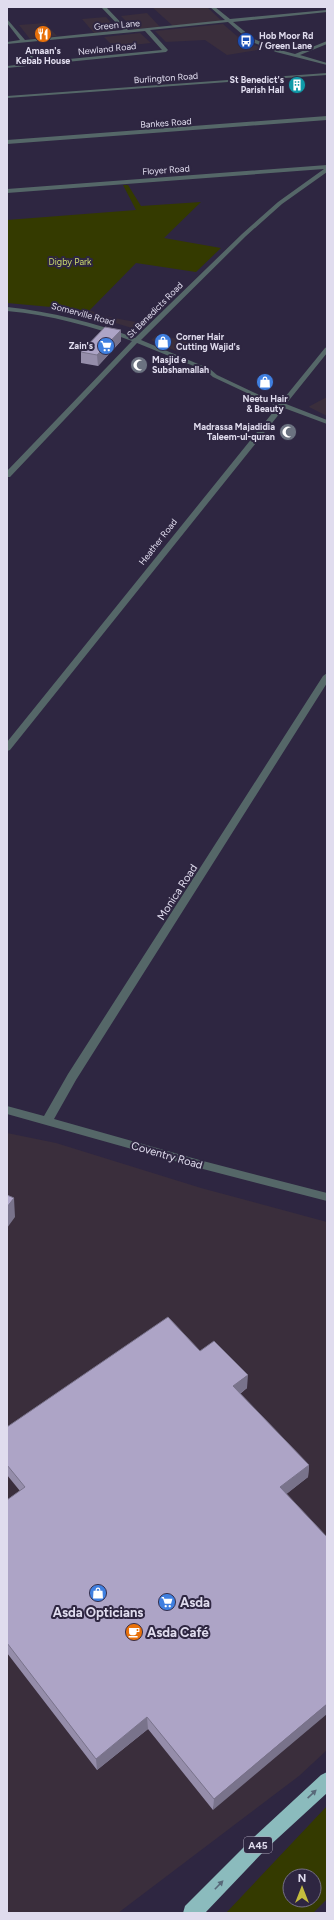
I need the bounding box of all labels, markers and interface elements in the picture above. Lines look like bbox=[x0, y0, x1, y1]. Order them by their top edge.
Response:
street label: Green Lane bbox=[93, 17, 141, 32]
restaurant icon: Amaan's Kebab House bbox=[33, 24, 53, 44]
place label: Hob Moor Rd / Green Lane bbox=[259, 30, 313, 51]
bus stop icon: Hob Moor Rd / Green Lane bbox=[236, 31, 256, 51]
street label: Newland Road bbox=[77, 40, 137, 57]
place label: Amaan's Kebab House bbox=[16, 45, 70, 66]
street label: Burlington Road bbox=[133, 70, 199, 85]
place label: St Benedict's Parish Hall bbox=[230, 74, 285, 95]
building icon: St Benedict's Parish Hall bbox=[287, 75, 307, 95]
street label: Bankes Road bbox=[140, 115, 192, 130]
street label: Floyer Road bbox=[142, 162, 190, 177]
park label: Digby Park bbox=[49, 256, 92, 267]
street label: St Benedicts Road bbox=[124, 279, 185, 340]
street label: Somerville Road bbox=[50, 300, 116, 327]
place label: Corner Hair Cutting Wajid's bbox=[176, 331, 241, 352]
shop icon: Corner Hair Cutting Wajid's bbox=[153, 332, 173, 352]
supermarket icon: Zain's bbox=[96, 336, 116, 356]
place label: Zain's bbox=[69, 340, 94, 351]
place label: Masjid e Subshamallah bbox=[152, 354, 209, 375]
mosque icon: Masjid e Subshamallah bbox=[129, 355, 149, 375]
shop icon: Neetu Hair & Beauty bbox=[255, 372, 275, 392]
place label: Neetu Hair & Beauty bbox=[242, 393, 288, 414]
place label: Madrassa Majadidia Taleem-ul-quran bbox=[193, 421, 275, 442]
mosque icon: Madrassa Majadidia Taleem-ul-quran bbox=[278, 422, 298, 442]
street label: Heather Road bbox=[136, 516, 179, 567]
street label: Monica Road bbox=[155, 862, 200, 923]
street label: Coventry Road bbox=[130, 1139, 204, 1172]
shop icon: Asda Opticians bbox=[88, 1583, 108, 1603]
supermarket icon: Asda bbox=[157, 1592, 177, 1612]
place label: Asda bbox=[180, 1595, 210, 1610]
place label: Asda Opticians bbox=[53, 1605, 143, 1620]
cafe icon: Asda Café bbox=[124, 1622, 144, 1642]
place label: Asda Café bbox=[147, 1625, 209, 1640]
one-way arrow bbox=[307, 1790, 318, 1799]
road number: A45 bbox=[244, 1837, 272, 1853]
north arrow bbox=[282, 1868, 322, 1908]
text: N bbox=[298, 1872, 306, 1885]
one-way arrow bbox=[214, 1880, 224, 1890]

